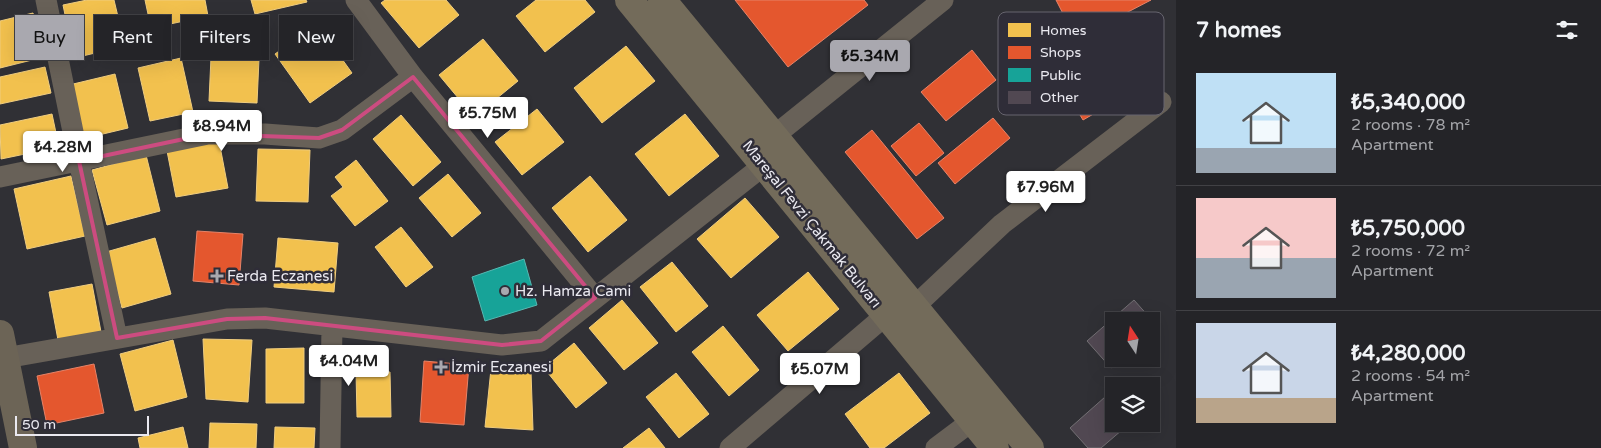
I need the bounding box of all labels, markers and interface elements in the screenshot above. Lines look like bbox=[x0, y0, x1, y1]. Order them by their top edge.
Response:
legend bbox=[998, 12, 1164, 115]
chip: Buy bbox=[15, 15, 84, 60]
chip: Rent bbox=[94, 15, 171, 60]
chip: Filters bbox=[181, 15, 269, 60]
chip: New bbox=[279, 15, 353, 60]
icon: filters bbox=[1553, 16, 1581, 44]
text: 7 homes bbox=[1196, 18, 1281, 43]
text: Homes bbox=[1040, 22, 1087, 39]
pin: ₺5.34M bbox=[829, 39, 911, 82]
text: Shops bbox=[1040, 44, 1081, 61]
text: ₺5.34M bbox=[841, 46, 899, 66]
text: Public bbox=[1040, 67, 1081, 84]
text: Other bbox=[1040, 89, 1079, 106]
text: ₺5,340,000 bbox=[1351, 90, 1465, 115]
icon: home bbox=[1236, 93, 1296, 153]
pin: ₺5.75M bbox=[447, 96, 529, 139]
text: ₺5.75M bbox=[459, 103, 517, 123]
pin: ₺8.94M bbox=[181, 110, 263, 152]
text: 2 rooms · 78 m² bbox=[1351, 115, 1470, 135]
text: ₺8.94M bbox=[193, 116, 251, 136]
pin: ₺4.28M bbox=[22, 130, 104, 173]
text: Apartment bbox=[1351, 135, 1434, 155]
text: ₺4.28M bbox=[34, 137, 92, 157]
street label: Mareşal Fevzi Çakmak Bulvarı bbox=[739, 137, 885, 311]
pin: ₺7.96M bbox=[1005, 170, 1087, 213]
text: ₺7.96M bbox=[1017, 177, 1075, 197]
text: ₺5,750,000 bbox=[1351, 216, 1465, 241]
icon: home bbox=[1236, 218, 1296, 278]
text: 2 rooms · 72 m² bbox=[1351, 241, 1470, 261]
text: Apartment bbox=[1351, 261, 1434, 281]
place label: Ferda Eczanesi bbox=[227, 267, 333, 285]
marker: Ferda Eczanesi bbox=[211, 270, 223, 282]
place label: Hz. Hamza Cami bbox=[515, 282, 631, 300]
marker: Hz. Hamza Cami bbox=[499, 285, 511, 297]
north arrow bbox=[1105, 312, 1160, 368]
map controls bbox=[1105, 312, 1160, 432]
text: ₺4,280,000 bbox=[1351, 341, 1465, 366]
icon: home bbox=[1236, 343, 1296, 403]
pin: ₺4.04M bbox=[308, 344, 390, 387]
text: ₺4.04M bbox=[320, 351, 378, 371]
pin: ₺5.07M bbox=[779, 352, 861, 395]
place label: İzmir Eczanesi bbox=[451, 358, 552, 376]
text: ₺5.07M bbox=[791, 359, 849, 379]
marker: İzmir Eczanesi bbox=[435, 361, 447, 373]
text: 2 rooms · 54 m² bbox=[1351, 366, 1470, 386]
button: layers bbox=[1105, 377, 1160, 432]
text: Apartment bbox=[1351, 386, 1434, 406]
scale bar bbox=[15, 413, 149, 436]
text: 50 m bbox=[22, 416, 56, 433]

